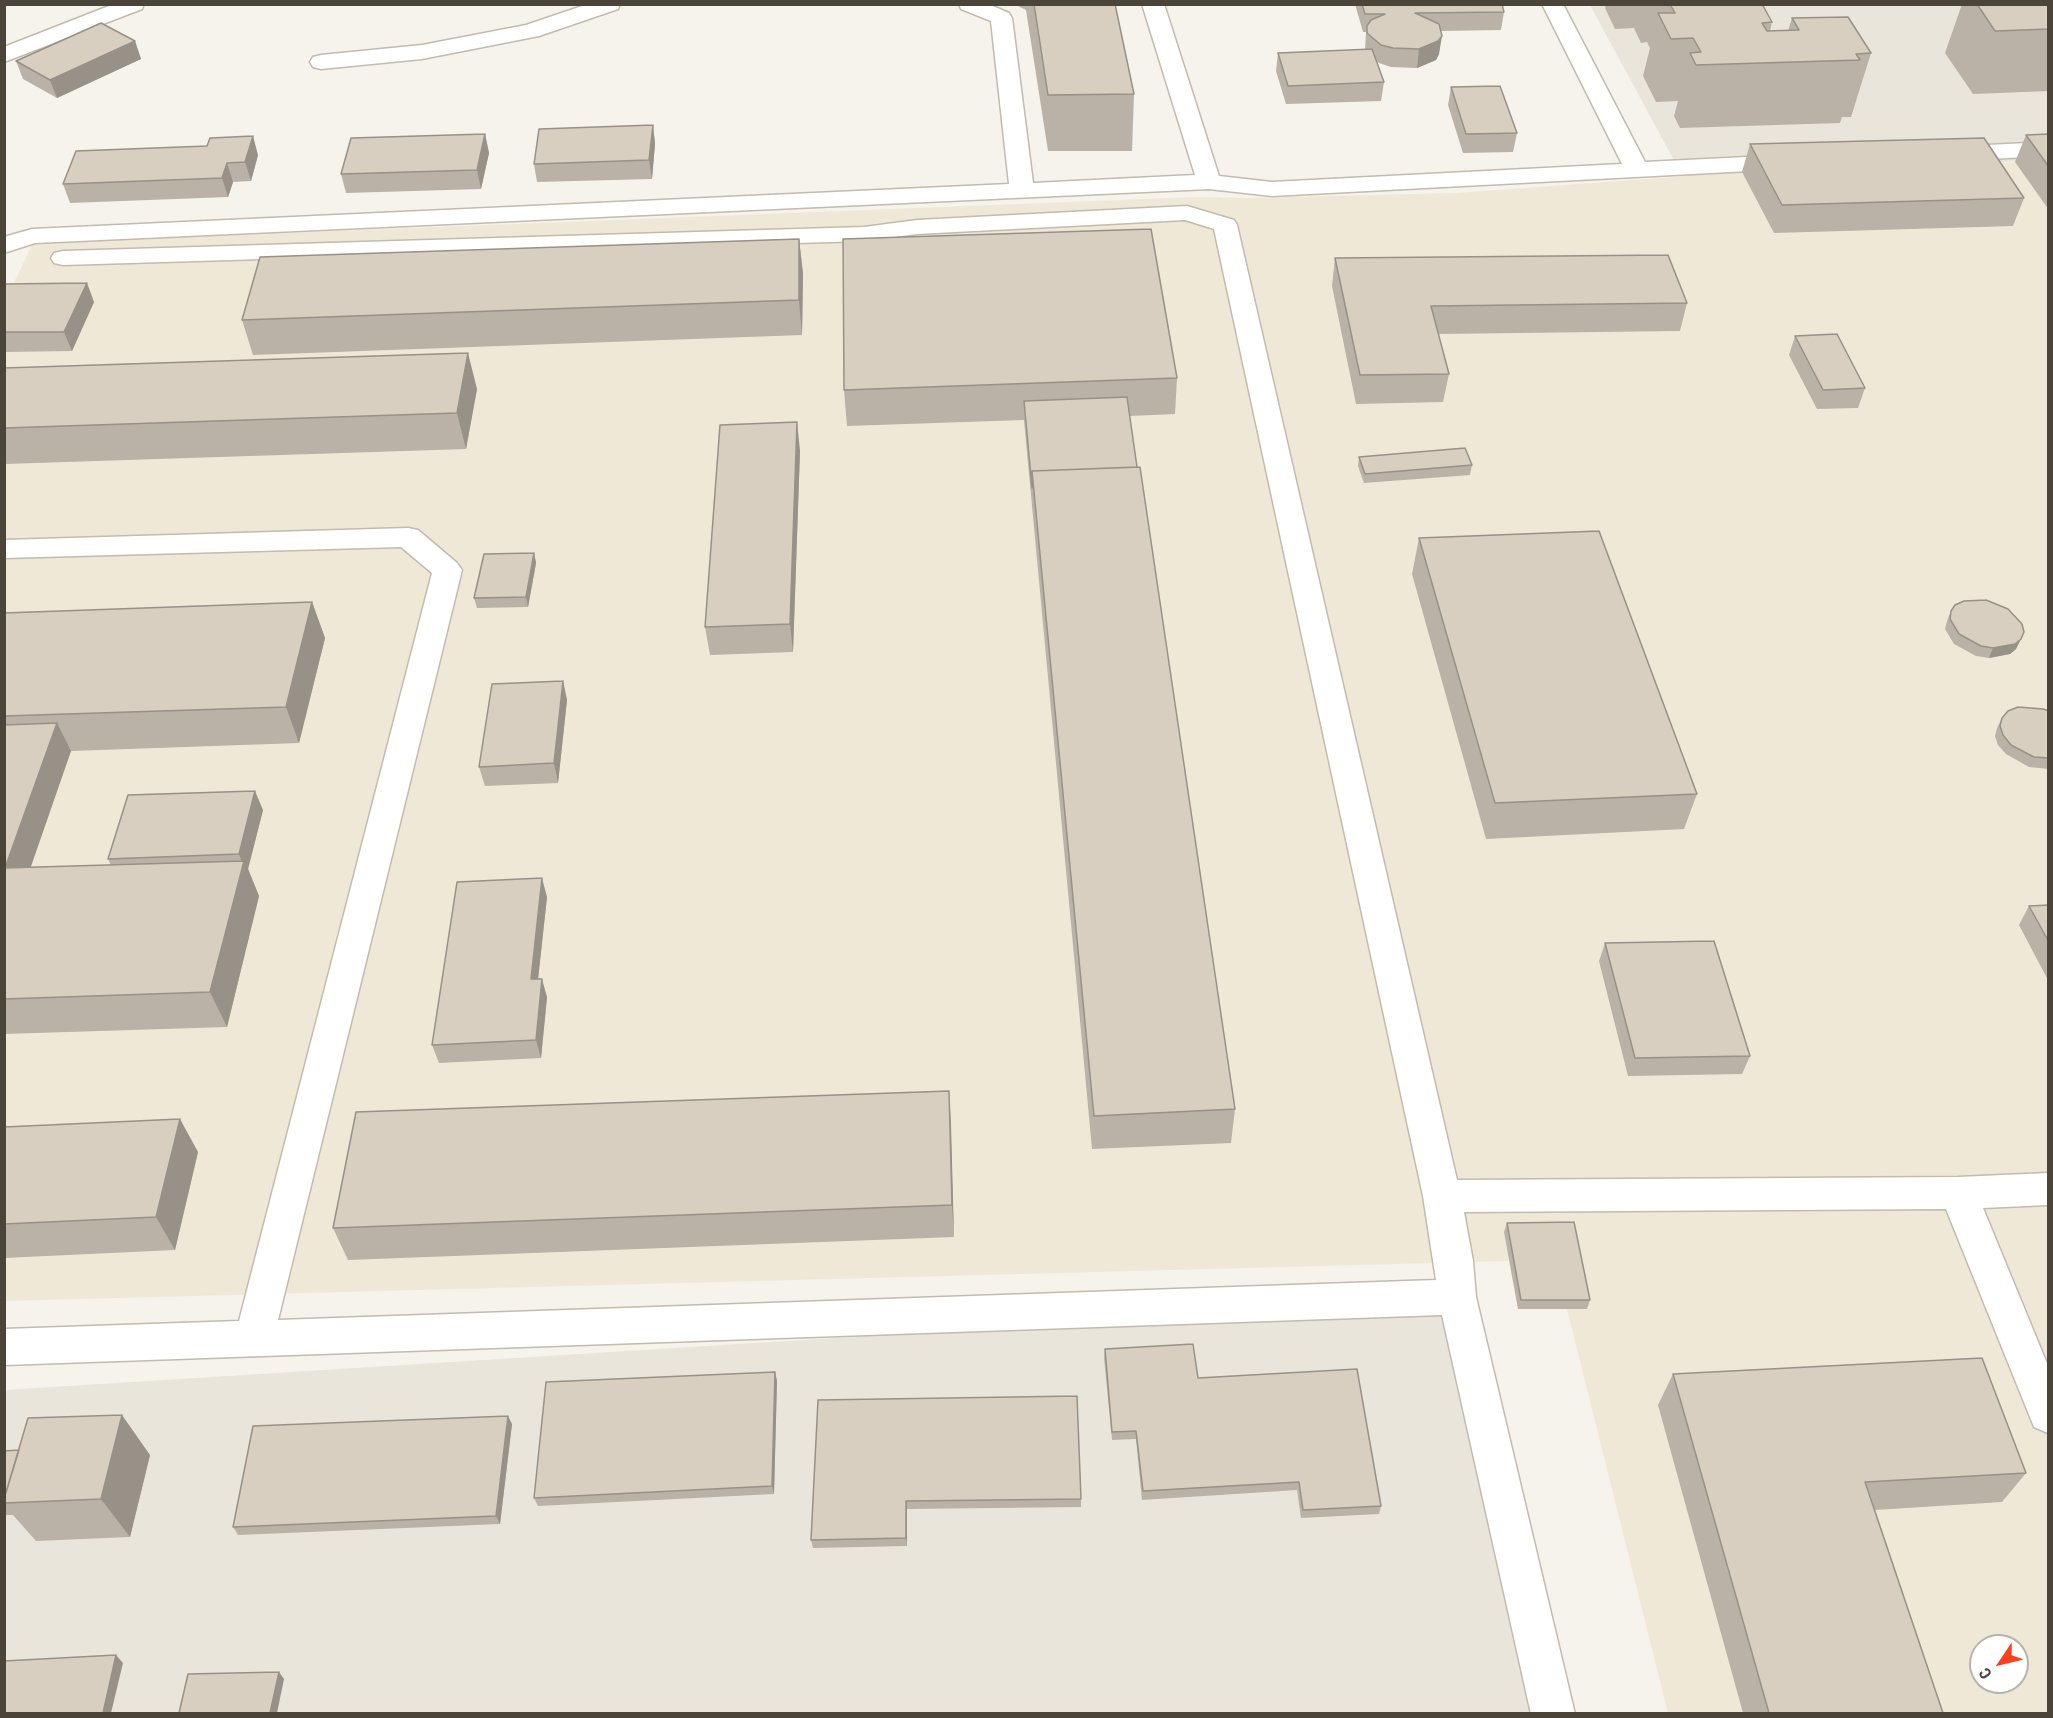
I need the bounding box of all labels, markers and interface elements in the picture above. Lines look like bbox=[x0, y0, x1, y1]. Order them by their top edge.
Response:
north arrow bbox=[1969, 1634, 2029, 1694]
text: С bbox=[1975, 1664, 1996, 1683]

